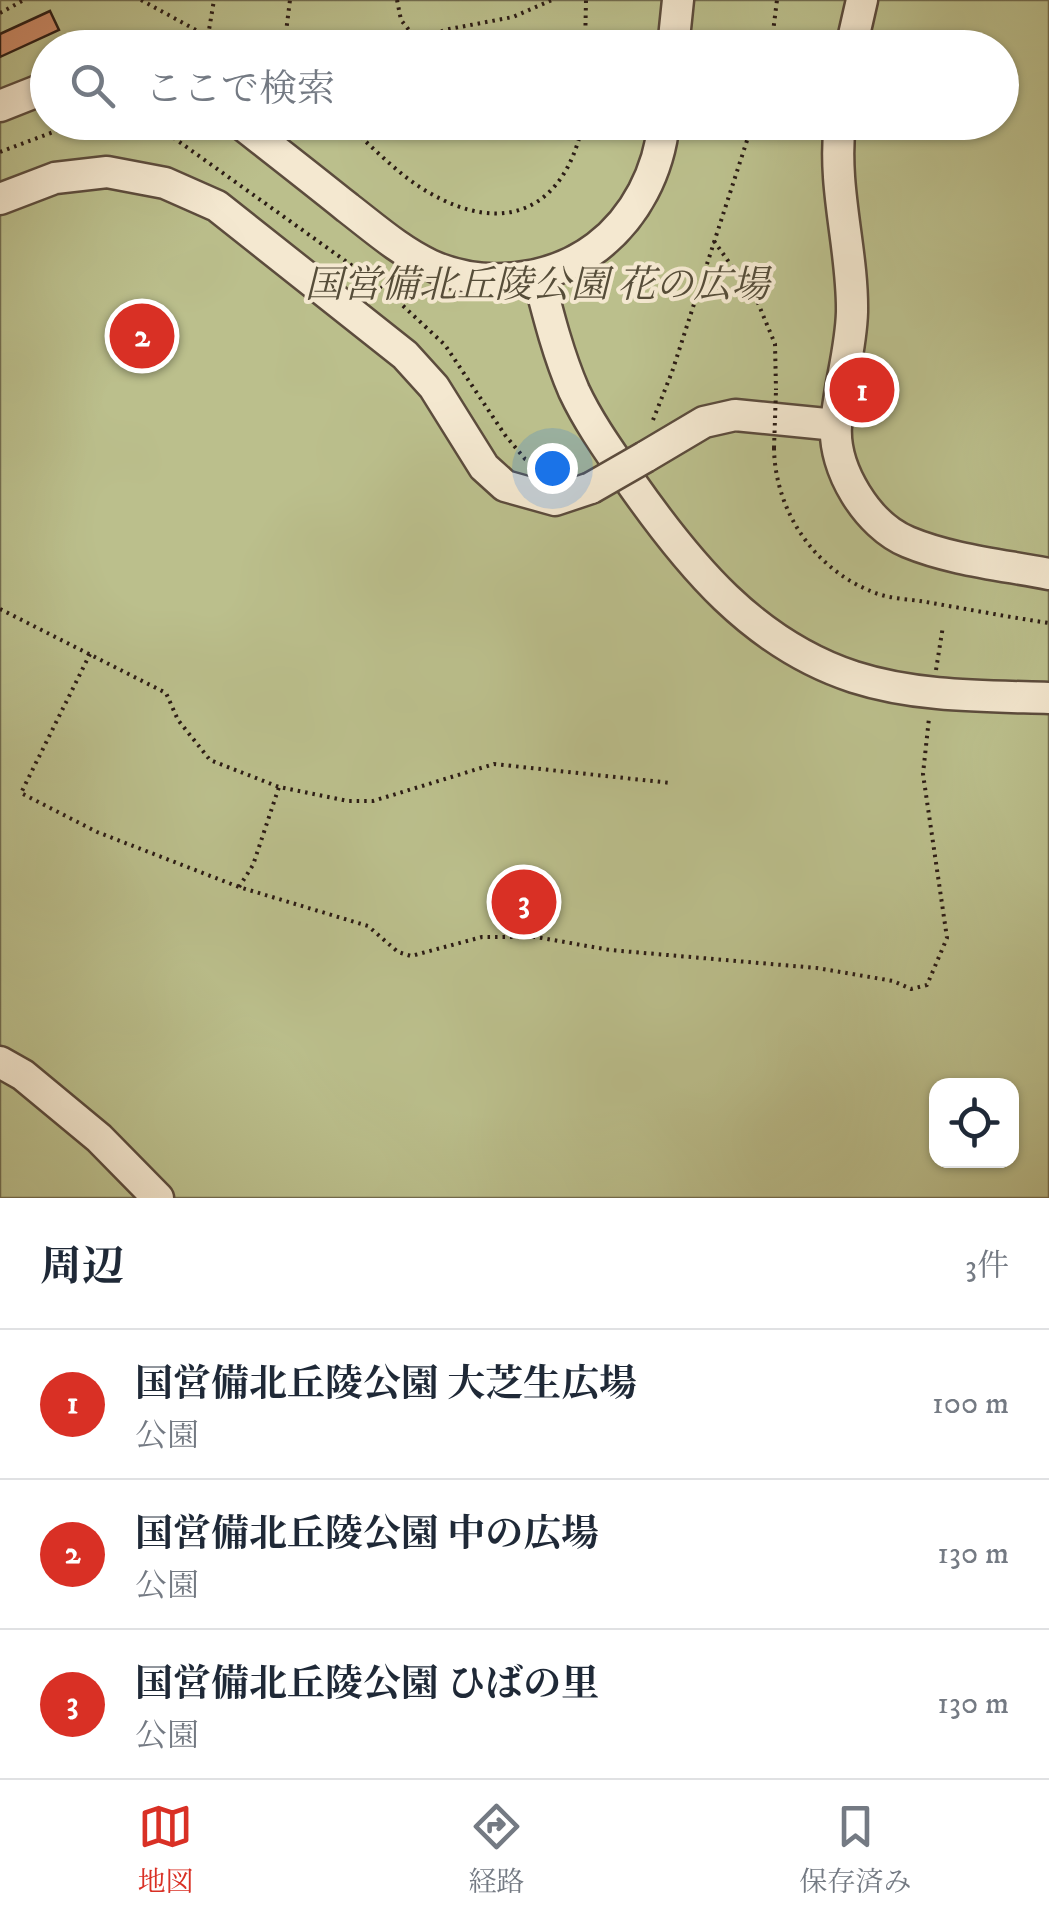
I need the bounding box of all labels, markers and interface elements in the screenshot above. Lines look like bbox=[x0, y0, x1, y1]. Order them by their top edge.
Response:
search box bbox=[30, 30, 1019, 140]
icon: search bbox=[65, 58, 120, 113]
text: ここで検索 bbox=[145, 66, 335, 114]
park label: 国営備北丘陵公園 花の広場 bbox=[305, 262, 772, 310]
pin: 2 bbox=[110, 298, 174, 374]
pin: 1 bbox=[830, 352, 894, 428]
your location bbox=[527, 443, 578, 494]
pin: 3 bbox=[492, 864, 556, 940]
map controls bbox=[929, 1078, 1019, 1168]
button: locate bbox=[929, 1078, 1019, 1168]
text: 周辺 bbox=[40, 1242, 124, 1294]
text: 3件 bbox=[965, 1247, 1009, 1287]
text: 国営備北丘陵公園 大芝生広場 bbox=[135, 1361, 637, 1409]
text: 1 bbox=[67, 1384, 78, 1424]
text: 100 m bbox=[932, 1384, 1009, 1424]
text: 公園 bbox=[135, 1417, 199, 1457]
text: 国営備北丘陵公園 中の広場 bbox=[135, 1511, 599, 1559]
text: 2 bbox=[65, 1534, 80, 1574]
text: 130 m bbox=[937, 1534, 1009, 1574]
text: 公園 bbox=[135, 1567, 199, 1607]
text: 国営備北丘陵公園 ひばの里 bbox=[135, 1661, 599, 1709]
text: 3 bbox=[67, 1684, 78, 1724]
text: 130 m bbox=[937, 1684, 1009, 1724]
text: 公園 bbox=[135, 1717, 199, 1757]
tab: 地図 bbox=[137, 1799, 194, 1900]
tab: 経路 bbox=[468, 1799, 525, 1900]
tab: 保存済み bbox=[799, 1799, 912, 1900]

